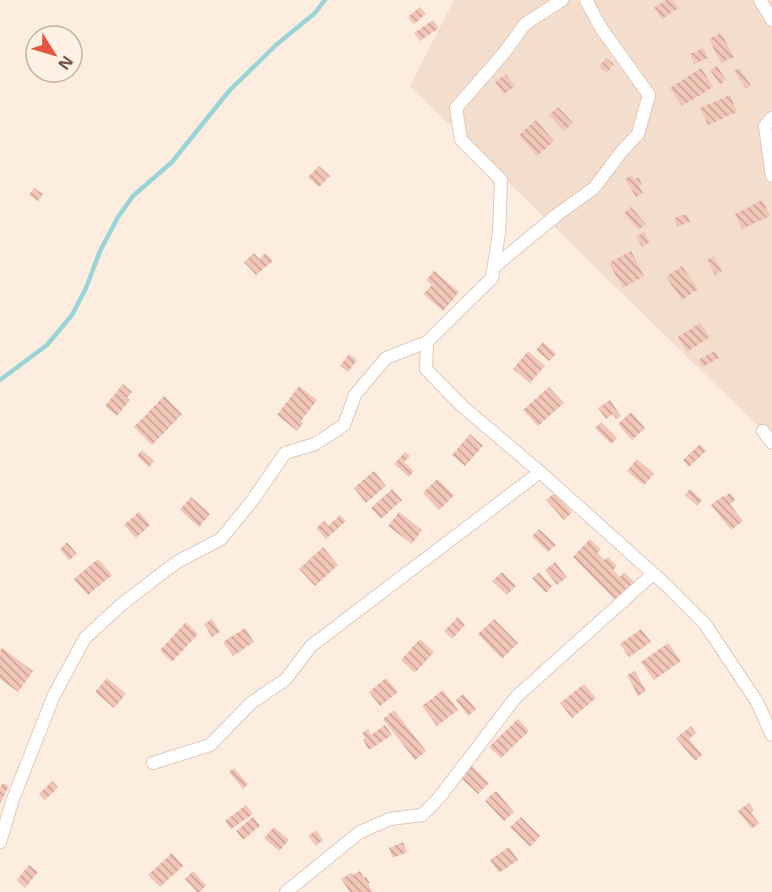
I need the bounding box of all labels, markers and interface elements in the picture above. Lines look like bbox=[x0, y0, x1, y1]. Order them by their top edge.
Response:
north arrow bbox=[24, 24, 84, 84]
text: N bbox=[53, 51, 79, 75]

